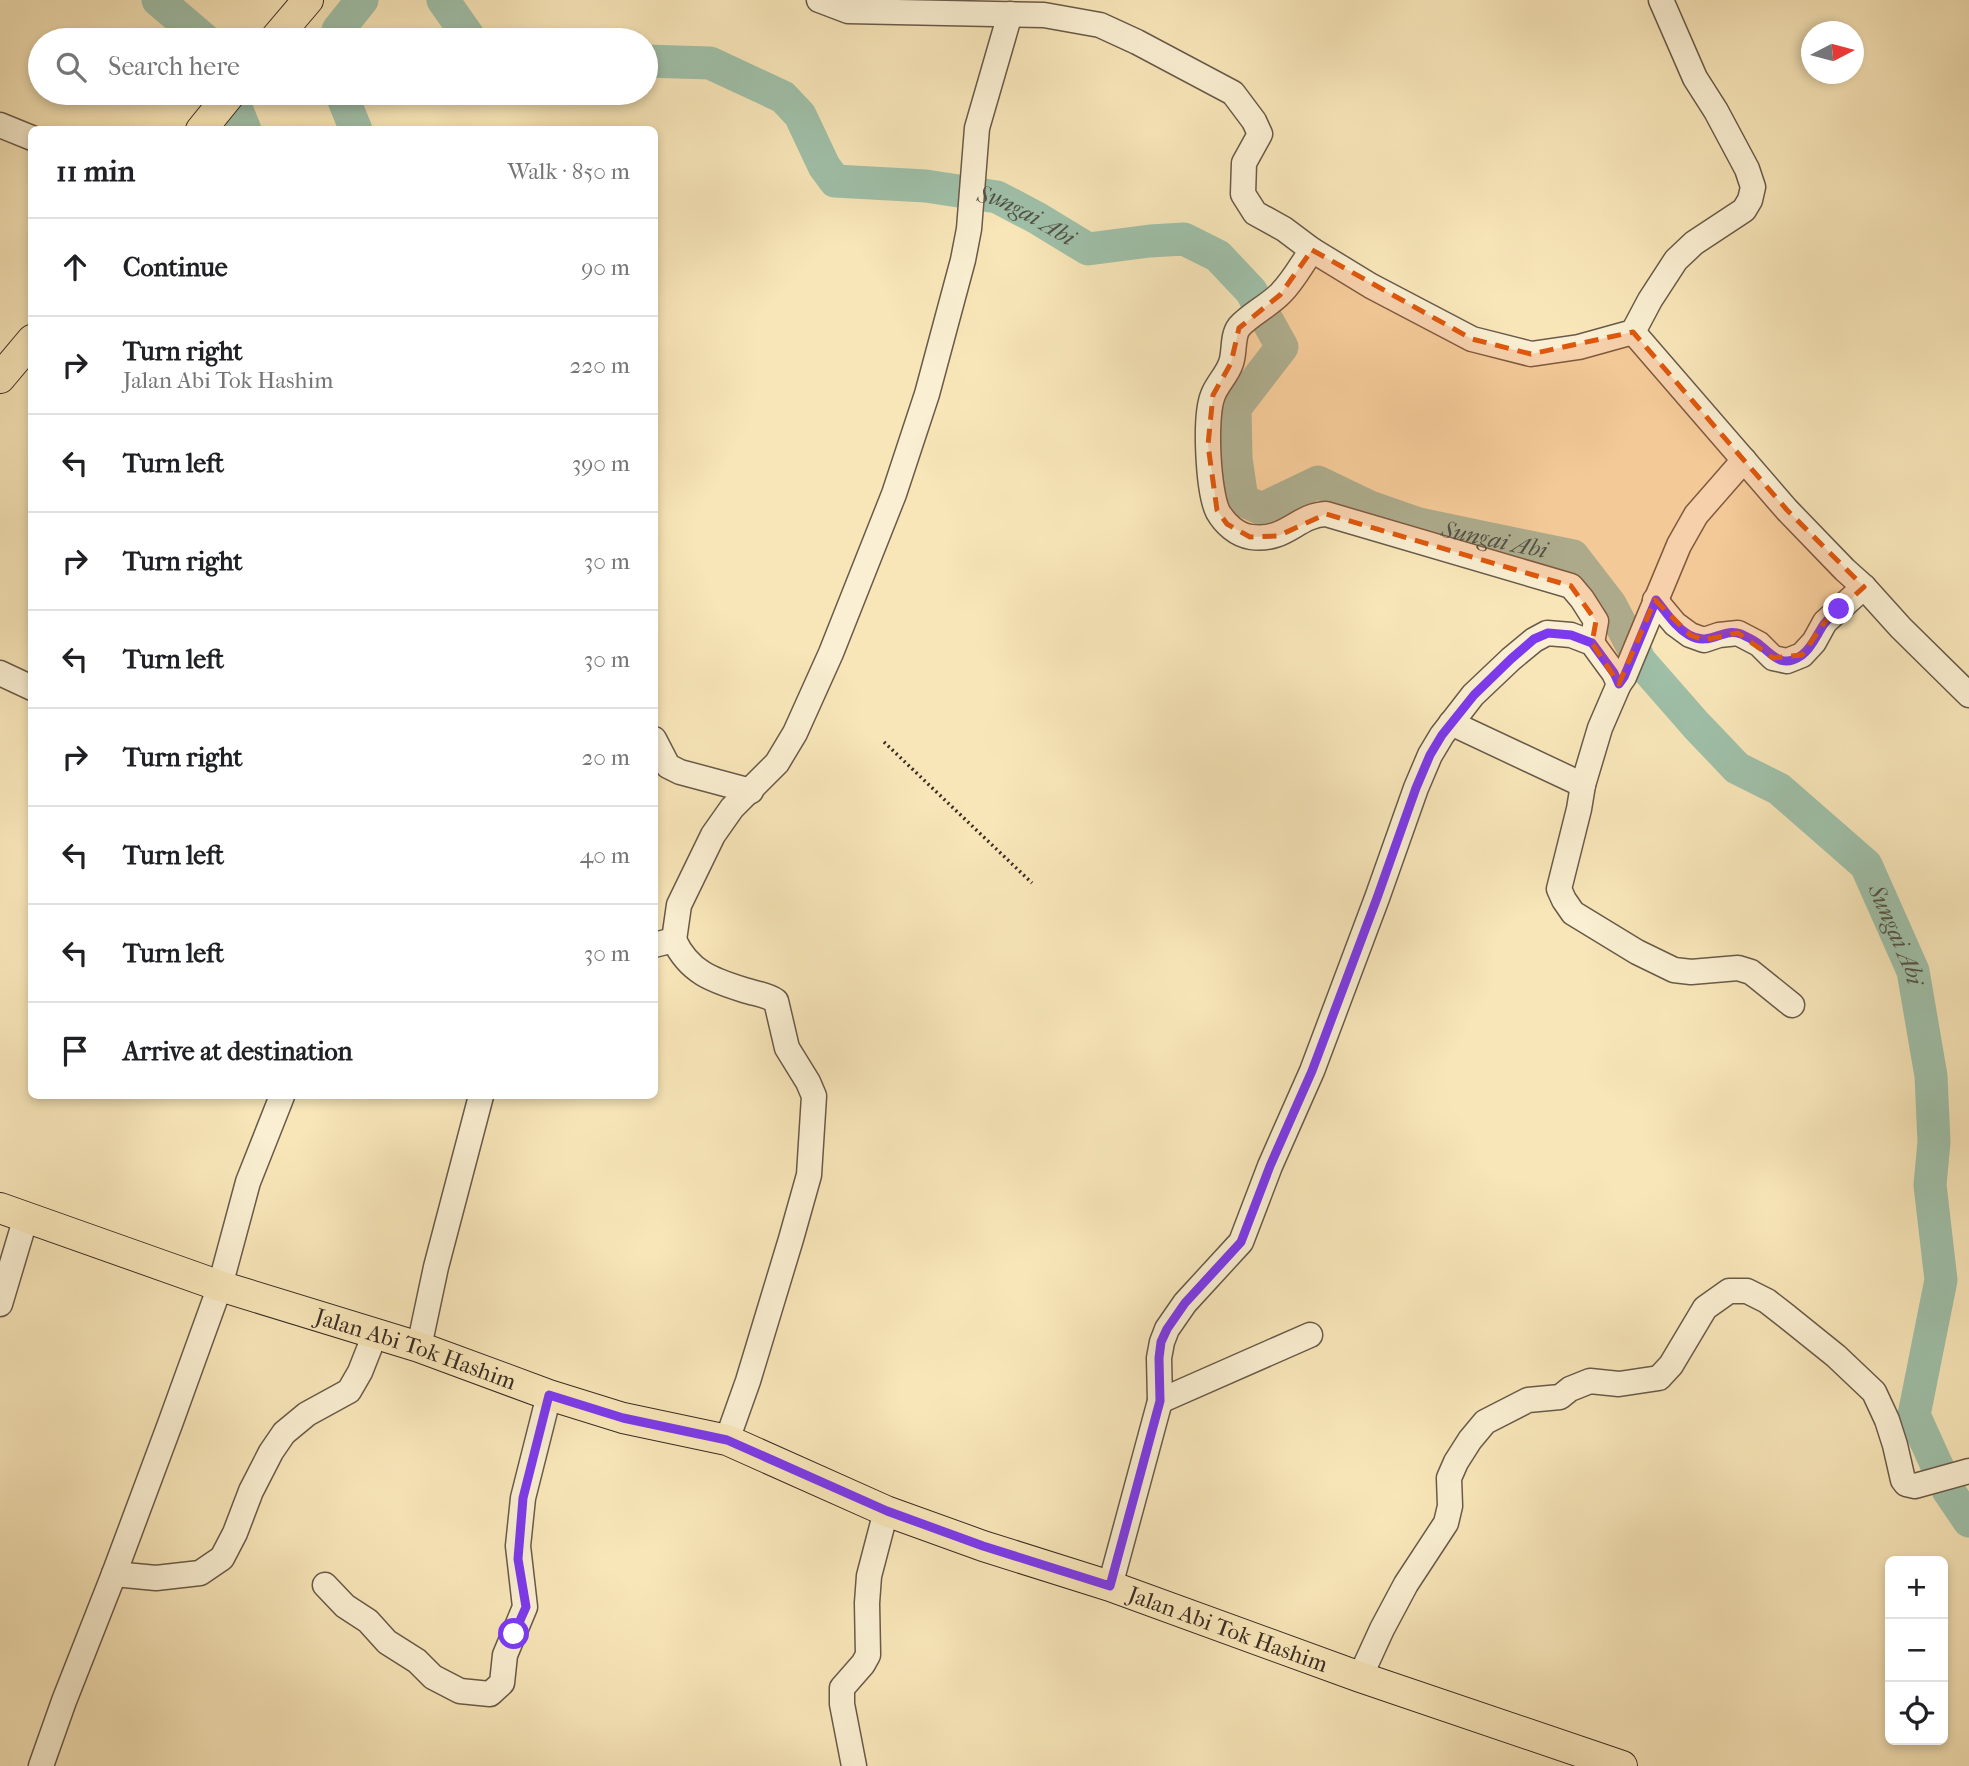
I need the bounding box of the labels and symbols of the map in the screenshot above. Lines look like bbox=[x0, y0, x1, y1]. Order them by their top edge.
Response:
north arrow bbox=[1801, 21, 1864, 84]
water label: Sungai Abi bbox=[974, 180, 1082, 253]
water label: Sungai Abi bbox=[1438, 515, 1552, 565]
route end bbox=[1823, 593, 1854, 624]
water label: Sungai Abi bbox=[1862, 879, 1929, 989]
street label: Jalan Abi Tok Hashim bbox=[310, 1302, 520, 1395]
street label: Jalan Abi Tok Hashim bbox=[1123, 1580, 1332, 1678]
route start bbox=[498, 1618, 529, 1649]

